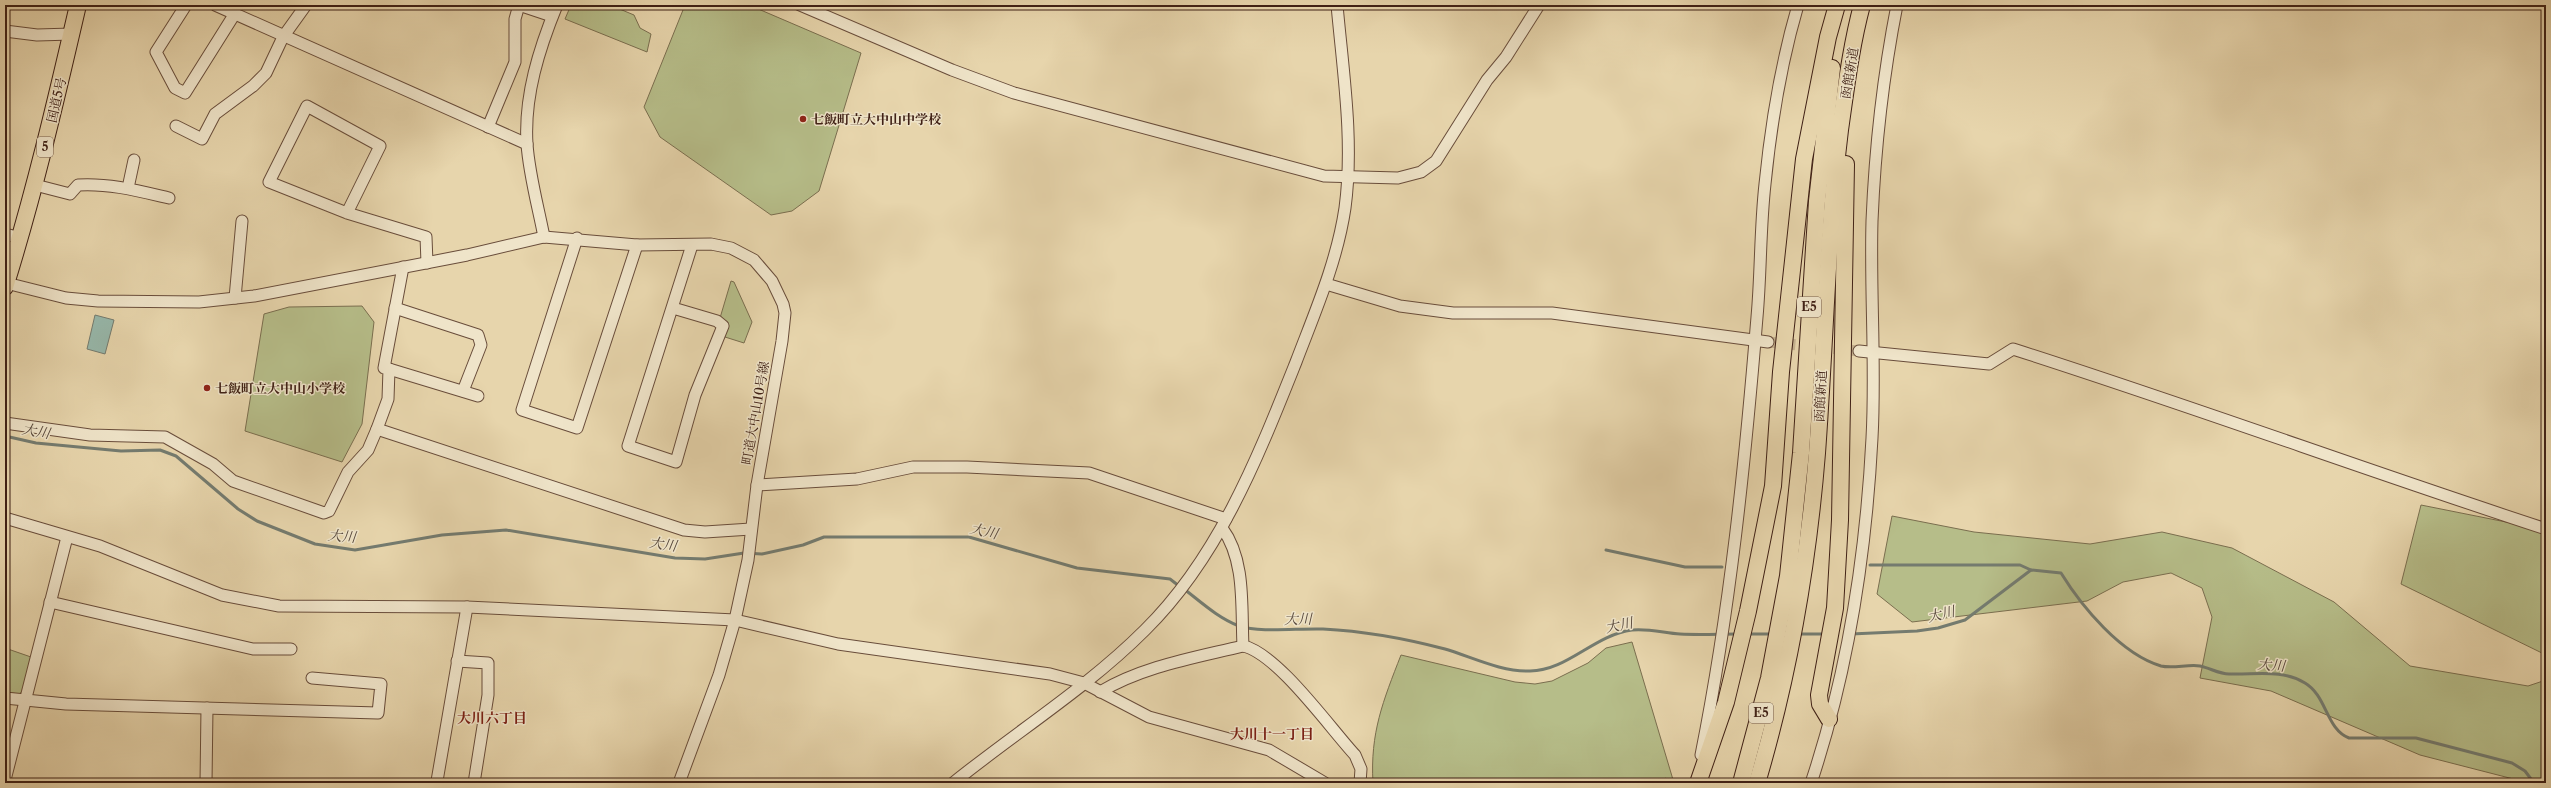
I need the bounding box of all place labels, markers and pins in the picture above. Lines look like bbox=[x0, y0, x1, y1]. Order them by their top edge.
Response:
place label: 七飯町立大中山中学校 bbox=[811, 111, 942, 127]
marker: 七飯町立大中山中学校 bbox=[798, 114, 808, 124]
place label: 七飯町立大中山小学校 bbox=[215, 380, 346, 396]
marker: 七飯町立大中山小学校 bbox=[202, 383, 212, 393]

